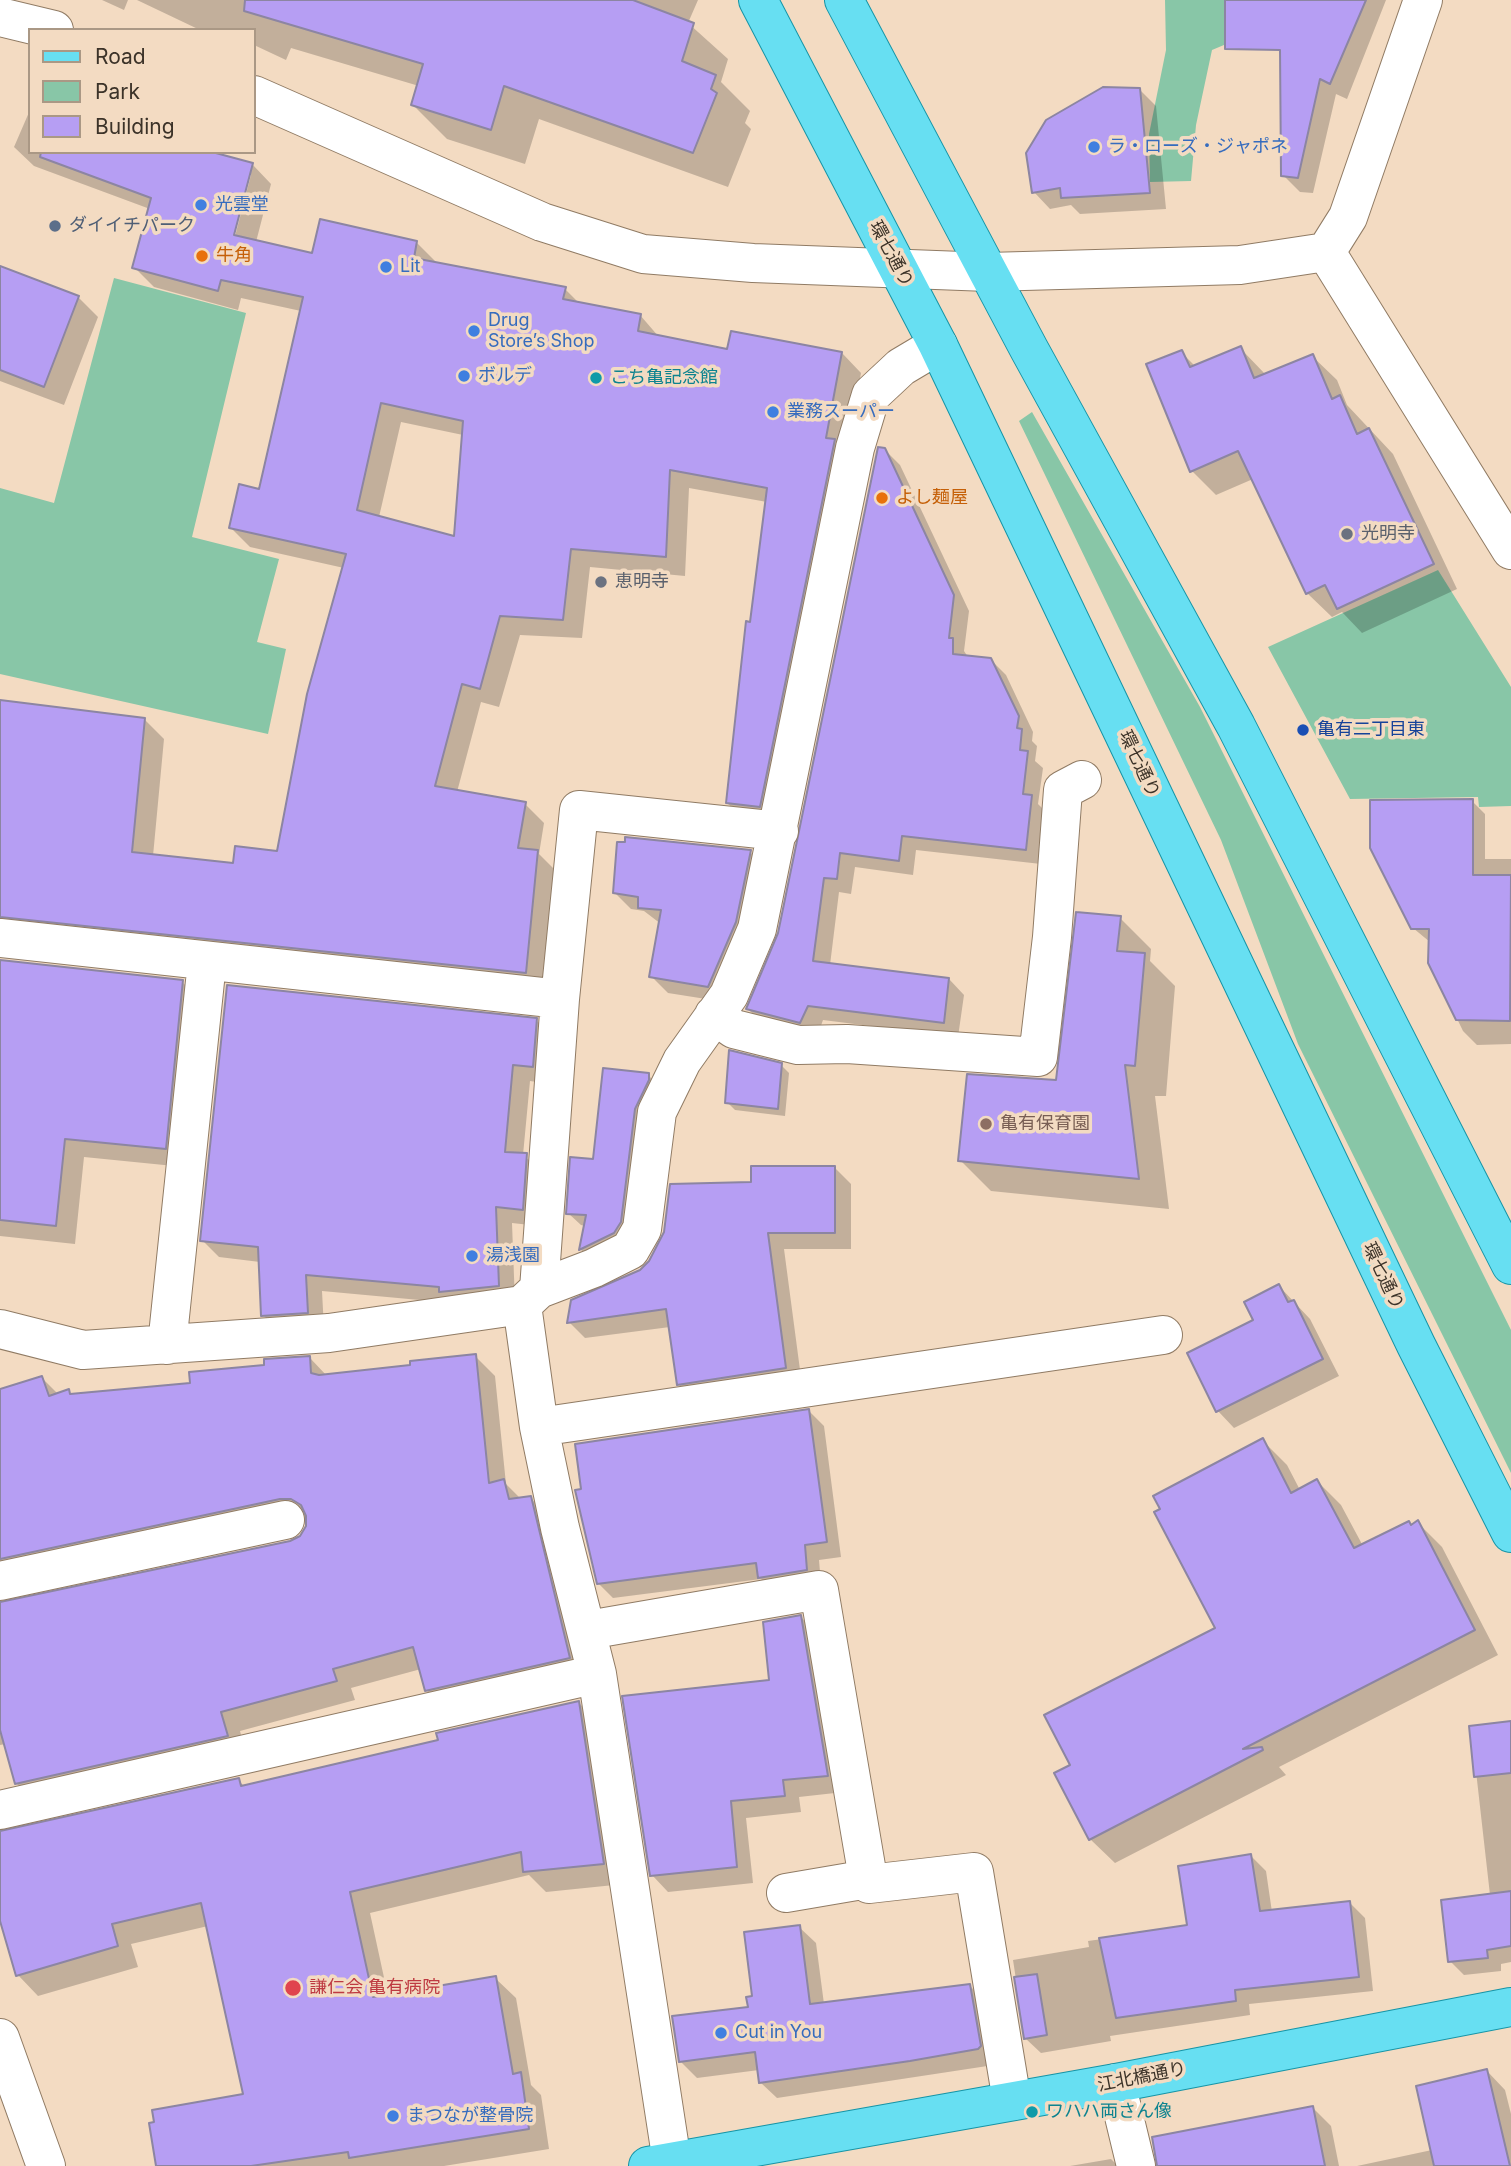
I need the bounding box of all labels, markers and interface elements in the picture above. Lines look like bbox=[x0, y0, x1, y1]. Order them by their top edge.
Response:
legend bbox=[28, 28, 256, 154]
text: Road bbox=[95, 44, 146, 69]
text: Park bbox=[95, 79, 140, 104]
text: Building bbox=[95, 114, 175, 139]
place label: ラ・ローズ・ジャポネ bbox=[1108, 136, 1288, 158]
marker: ラ・ローズ・ジャポネ bbox=[1086, 139, 1102, 155]
place label: 光雲堂 bbox=[215, 194, 269, 216]
marker: 光雲堂 bbox=[193, 197, 209, 213]
place label: ダイイチパーク bbox=[69, 215, 195, 237]
street label: 環七通り bbox=[865, 217, 917, 291]
marker: ダイイチパーク bbox=[47, 218, 63, 234]
place label: 牛角 bbox=[216, 245, 252, 267]
marker: 牛角 bbox=[194, 248, 210, 264]
place label: Lit bbox=[400, 256, 420, 278]
marker: Lit bbox=[378, 259, 394, 275]
place label: Drug Store’s Shop bbox=[488, 310, 594, 352]
marker: Drug Store’s Shop bbox=[466, 323, 482, 339]
place label: ボルデ bbox=[478, 365, 532, 387]
place label: こち亀記念館 bbox=[610, 367, 718, 389]
marker: ボルデ bbox=[456, 368, 472, 384]
marker: こち亀記念館 bbox=[588, 370, 604, 386]
place label: 業務スーパー bbox=[787, 401, 895, 423]
marker: 業務スーパー bbox=[765, 404, 781, 420]
place label: よし麺屋 bbox=[896, 487, 968, 509]
marker: よし麺屋 bbox=[874, 490, 890, 506]
place label: 光明寺 bbox=[1361, 523, 1415, 545]
marker: 光明寺 bbox=[1339, 526, 1355, 542]
place label: 恵明寺 bbox=[615, 571, 669, 593]
marker: 恵明寺 bbox=[593, 574, 609, 590]
place label: 亀有二丁目東 bbox=[1317, 719, 1425, 741]
marker: 亀有二丁目東 bbox=[1295, 722, 1311, 738]
street label: 環七通り bbox=[1114, 727, 1164, 801]
place label: 亀有保育園 bbox=[1000, 1113, 1090, 1135]
marker: 亀有保育園 bbox=[978, 1116, 994, 1132]
street label: 環七通り bbox=[1358, 1239, 1408, 1313]
place label: 湯浅園 bbox=[486, 1245, 540, 1267]
marker: 湯浅園 bbox=[464, 1248, 480, 1264]
place label: 謙仁会 亀有病院 bbox=[309, 1977, 440, 1999]
marker: 謙仁会 亀有病院 bbox=[283, 1978, 303, 1998]
place label: Cut in You bbox=[735, 2022, 822, 2044]
marker: Cut in You bbox=[713, 2025, 729, 2041]
street label: 江北橋通り bbox=[1096, 2058, 1188, 2096]
place label: ワハハ両さん像 bbox=[1046, 2101, 1172, 2123]
marker: ワハハ両さん像 bbox=[1024, 2104, 1040, 2120]
place label: まつなが整骨院 bbox=[407, 2105, 533, 2127]
marker: まつなが整骨院 bbox=[385, 2108, 401, 2124]

